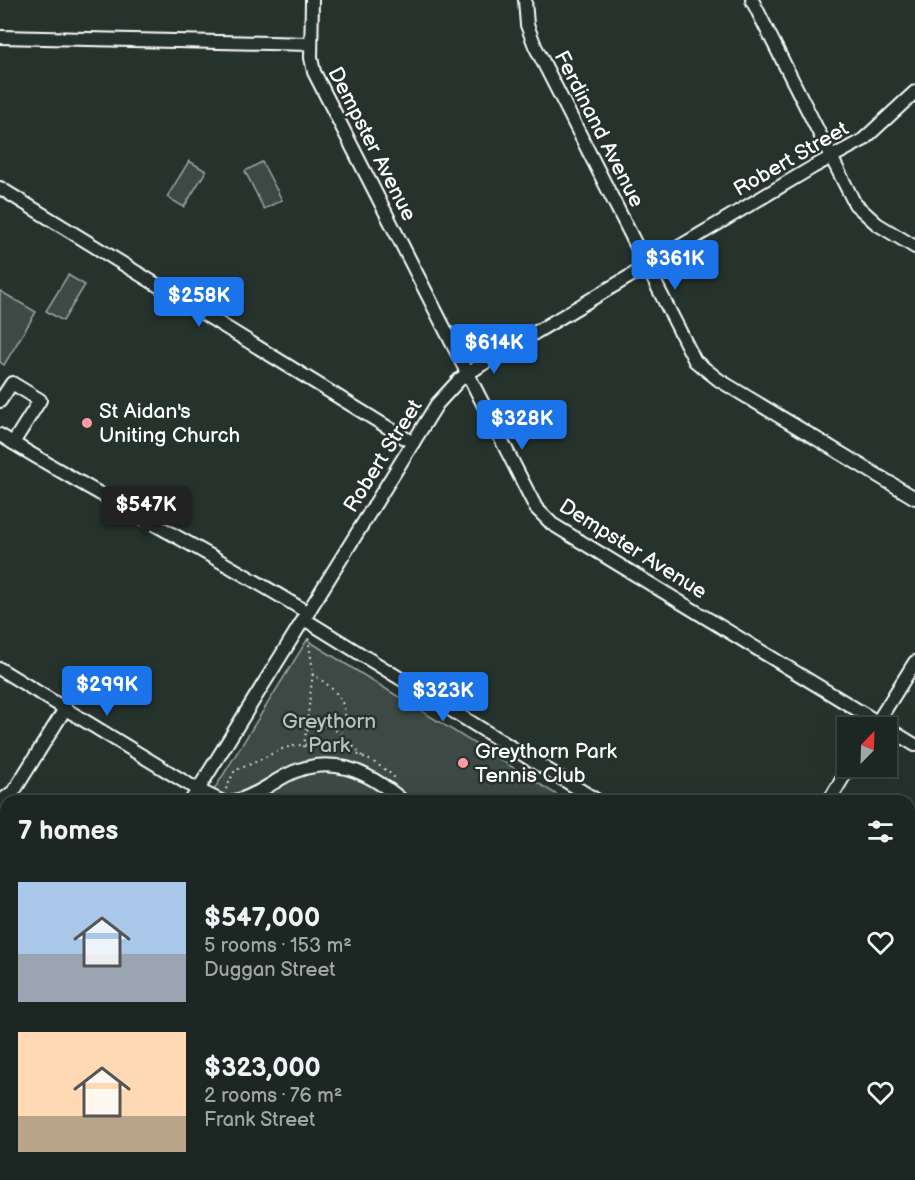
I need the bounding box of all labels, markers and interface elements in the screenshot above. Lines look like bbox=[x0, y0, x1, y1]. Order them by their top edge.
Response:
street label: Ferdinand Avenue bbox=[549, 47, 649, 211]
street label: Dempster Avenue bbox=[322, 63, 422, 225]
street label: Robert Street bbox=[729, 116, 853, 202]
pin: $361K bbox=[633, 240, 717, 291]
text: $361K bbox=[646, 247, 705, 271]
pin: $258K bbox=[157, 277, 241, 328]
text: $258K bbox=[168, 284, 230, 308]
pin: $614K bbox=[452, 324, 536, 375]
text: $614K bbox=[464, 331, 524, 355]
street label: Robert Street bbox=[338, 395, 428, 517]
place label: St Aidan's Uniting Church bbox=[99, 399, 240, 448]
pin: $328K bbox=[480, 400, 564, 451]
text: $328K bbox=[491, 407, 553, 431]
marker: St Aidan's Uniting Church bbox=[80, 416, 94, 430]
pin: $547K bbox=[104, 486, 188, 537]
text: $547K bbox=[115, 493, 177, 517]
street label: Dempster Avenue bbox=[555, 494, 711, 604]
pin: $299K bbox=[65, 666, 149, 717]
pin: $323K bbox=[401, 672, 485, 723]
text: $299K bbox=[76, 673, 138, 697]
text: $323K bbox=[412, 679, 474, 703]
park label: Greythorn Park bbox=[282, 709, 376, 758]
north arrow bbox=[837, 717, 897, 777]
map controls bbox=[837, 717, 897, 777]
place label: Greythorn Park Tennis Club bbox=[475, 739, 618, 788]
marker: Greythorn Park Tennis Club bbox=[456, 756, 470, 770]
icon: filters bbox=[864, 815, 897, 848]
text: 7 homes bbox=[18, 816, 118, 847]
text: $547,000 bbox=[204, 903, 320, 934]
icon: home bbox=[66, 906, 138, 978]
icon: heart bbox=[864, 926, 897, 959]
text: 5 rooms · 153 m² bbox=[204, 934, 352, 958]
text: Duggan Street bbox=[204, 958, 335, 982]
text: $323,000 bbox=[204, 1053, 321, 1084]
icon: home bbox=[66, 1056, 138, 1128]
icon: heart bbox=[864, 1076, 897, 1109]
text: 2 rooms · 76 m² bbox=[204, 1084, 342, 1108]
text: Frank Street bbox=[204, 1108, 315, 1132]

